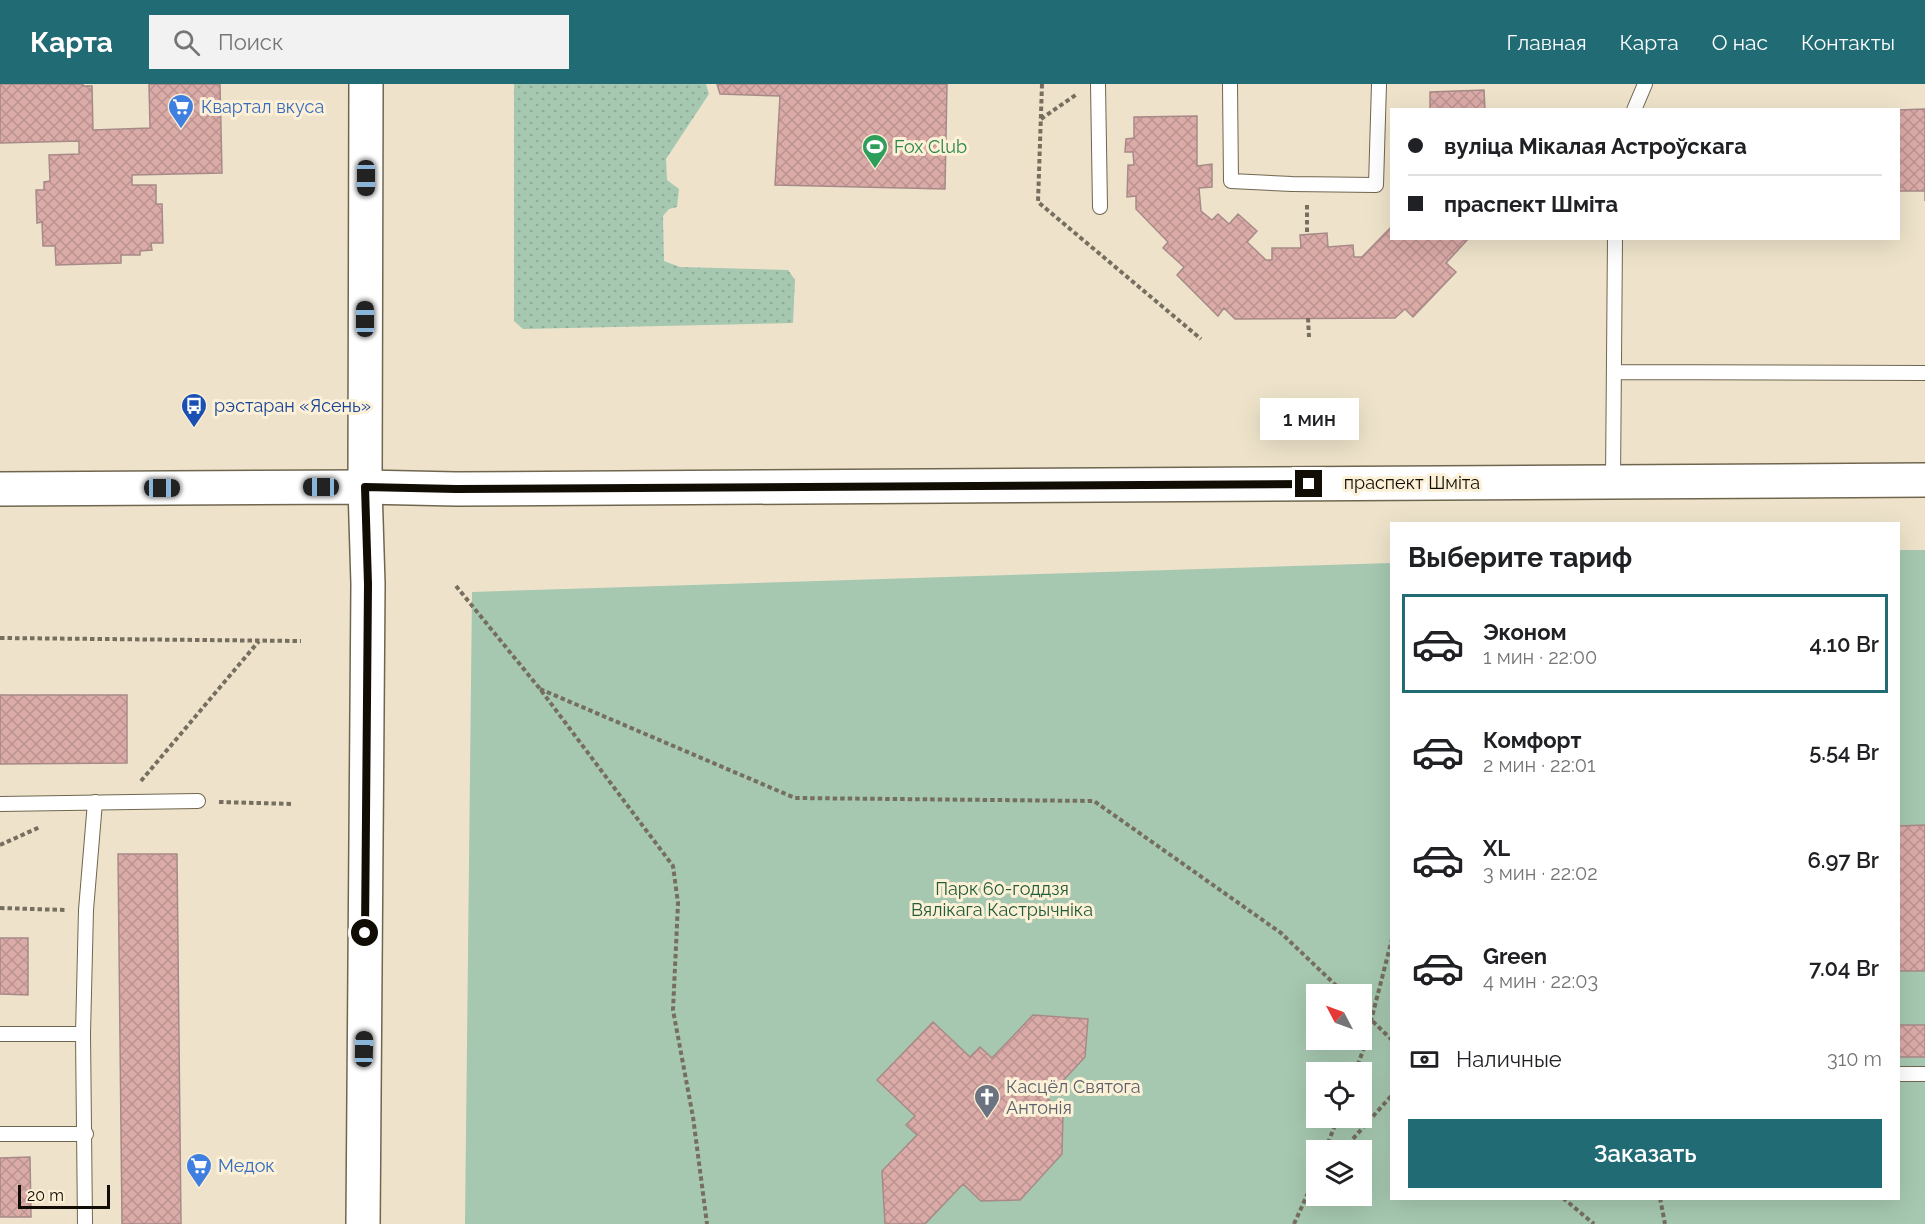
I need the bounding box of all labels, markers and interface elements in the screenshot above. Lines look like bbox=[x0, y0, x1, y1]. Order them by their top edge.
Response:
search box bbox=[149, 15, 569, 69]
text: Карта bbox=[30, 26, 113, 59]
icon: search bbox=[170, 26, 203, 59]
text: Поиск bbox=[218, 29, 283, 55]
text: Главная bbox=[1507, 30, 1587, 55]
text: Карта bbox=[1620, 30, 1679, 55]
text: О нас bbox=[1712, 30, 1768, 55]
text: Контакты bbox=[1801, 30, 1895, 55]
supermarket icon: Квартал вкуса bbox=[166, 92, 196, 130]
place label: Квартал вкуса bbox=[201, 96, 324, 117]
sports icon: Fox Club bbox=[860, 132, 890, 170]
text: вуліца Мікалая Астроўскага bbox=[1444, 133, 1747, 159]
place label: Fox Club bbox=[894, 136, 967, 157]
car bbox=[357, 160, 375, 196]
text: праспект Шміта bbox=[1444, 191, 1618, 217]
car bbox=[356, 301, 374, 337]
bus stop icon: рэстаран «Ясень» bbox=[179, 391, 209, 429]
place label: рэстаран «Ясень» bbox=[214, 395, 371, 416]
callout: 1 мин bbox=[1260, 397, 1358, 439]
text: 1 мин bbox=[1283, 407, 1336, 431]
route end bbox=[1295, 470, 1322, 497]
street label: праспект Шміта bbox=[1344, 472, 1480, 493]
car bbox=[303, 478, 339, 496]
car bbox=[144, 479, 180, 497]
text: Выберите тариф bbox=[1408, 542, 1632, 573]
icon: car bbox=[1411, 617, 1465, 671]
text: Эконом bbox=[1483, 619, 1567, 645]
text: 4.10 Br bbox=[1810, 631, 1879, 657]
text: 1 мин · 22:00 bbox=[1483, 645, 1597, 669]
icon: car bbox=[1411, 725, 1465, 779]
text: Комфорт bbox=[1483, 727, 1581, 753]
text: 5.54 Br bbox=[1809, 739, 1879, 765]
text: 2 мин · 22:01 bbox=[1483, 753, 1595, 777]
icon: car bbox=[1411, 833, 1465, 887]
text: XL bbox=[1483, 835, 1510, 861]
text: 6.97 Br bbox=[1807, 847, 1879, 873]
text: 3 мин · 22:02 bbox=[1483, 861, 1598, 885]
park label: Парк 60-годдзя Вялікага Кастрычніка bbox=[911, 878, 1093, 920]
route start bbox=[351, 919, 378, 946]
icon: car bbox=[1411, 941, 1465, 995]
text: Green bbox=[1483, 943, 1547, 969]
text: 7.04 Br bbox=[1809, 955, 1879, 981]
text: 4 мин · 22:03 bbox=[1483, 969, 1598, 993]
north arrow bbox=[1306, 984, 1372, 1050]
map controls bbox=[1306, 984, 1372, 1206]
car bbox=[355, 1031, 373, 1067]
icon: cash bbox=[1408, 1043, 1441, 1076]
text: Наличные bbox=[1456, 1046, 1562, 1072]
text: 310 m bbox=[1827, 1047, 1882, 1071]
button: locate bbox=[1306, 1062, 1372, 1128]
place label: Касцёл Святога Антонія bbox=[1006, 1076, 1141, 1118]
church icon: Касцёл Святога Антонія bbox=[972, 1082, 1002, 1120]
button: Заказать bbox=[1408, 1119, 1882, 1188]
button: layers bbox=[1306, 1140, 1372, 1206]
supermarket icon: Медок bbox=[184, 1151, 214, 1189]
place label: Медок bbox=[218, 1155, 275, 1176]
scale bar bbox=[18, 1182, 110, 1210]
text: 20 m bbox=[27, 1186, 64, 1205]

